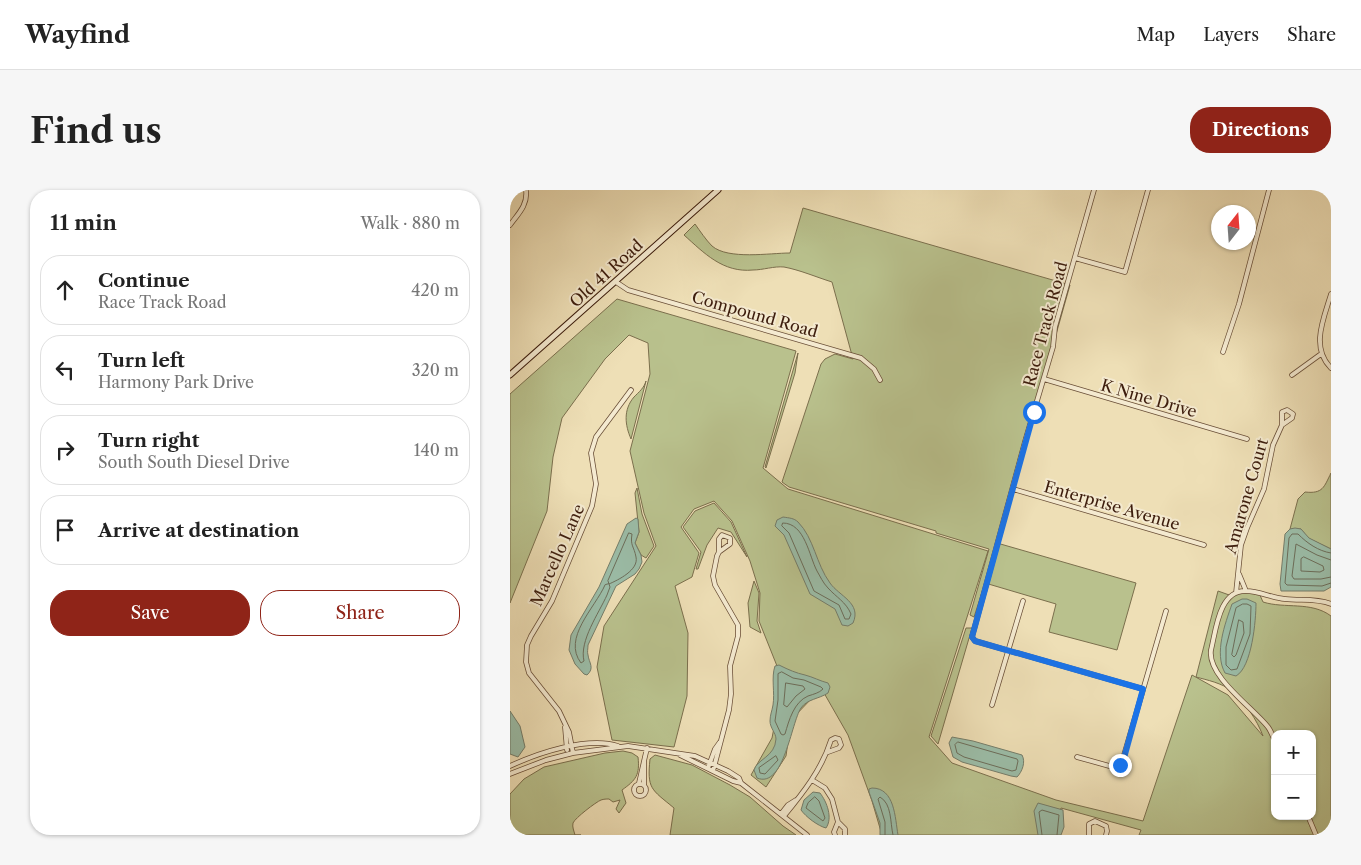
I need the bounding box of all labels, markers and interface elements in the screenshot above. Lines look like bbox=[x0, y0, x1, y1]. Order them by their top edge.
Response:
text: Wayfind bbox=[25, 20, 130, 49]
text: Map bbox=[1137, 24, 1175, 46]
text: Layers bbox=[1203, 24, 1259, 46]
text: Share bbox=[1287, 24, 1336, 46]
button: Directions bbox=[1190, 107, 1331, 153]
text: Find us bbox=[30, 109, 162, 152]
north arrow bbox=[1211, 205, 1256, 250]
text: 11 min bbox=[50, 210, 117, 235]
text: Walk · 880 m bbox=[361, 213, 460, 233]
street label: Old 41 Road bbox=[565, 235, 647, 311]
street label: Race Track Road bbox=[1019, 259, 1071, 389]
text: Continue bbox=[98, 269, 190, 292]
icon: ahead bbox=[51, 276, 79, 304]
text: 420 m bbox=[411, 280, 459, 300]
street label: Compound Road bbox=[690, 286, 821, 342]
text: Race Track Road bbox=[98, 292, 227, 312]
text: Turn left bbox=[98, 349, 185, 372]
icon: left bbox=[51, 356, 79, 384]
text: 320 m bbox=[412, 360, 459, 380]
text: Harmony Park Drive bbox=[98, 372, 254, 392]
street label: K Nine Drive bbox=[1099, 375, 1199, 421]
route start bbox=[1023, 401, 1046, 424]
text: Turn right bbox=[98, 429, 199, 452]
icon: right bbox=[51, 436, 79, 464]
street label: Amarone Court bbox=[1220, 436, 1272, 557]
text: 140 m bbox=[414, 440, 459, 460]
text: South South Diesel Drive bbox=[98, 452, 290, 472]
street label: Enterprise Avenue bbox=[1042, 476, 1182, 534]
street label: Marcello Lane bbox=[526, 501, 588, 609]
icon: arrive bbox=[51, 516, 79, 544]
text: Arrive at destination bbox=[98, 519, 299, 542]
button: Save bbox=[50, 590, 250, 636]
button: Share bbox=[260, 590, 460, 636]
map controls bbox=[1271, 730, 1316, 820]
button: + bbox=[1271, 730, 1316, 775]
route end bbox=[1109, 754, 1132, 777]
button: − bbox=[1271, 775, 1316, 820]

